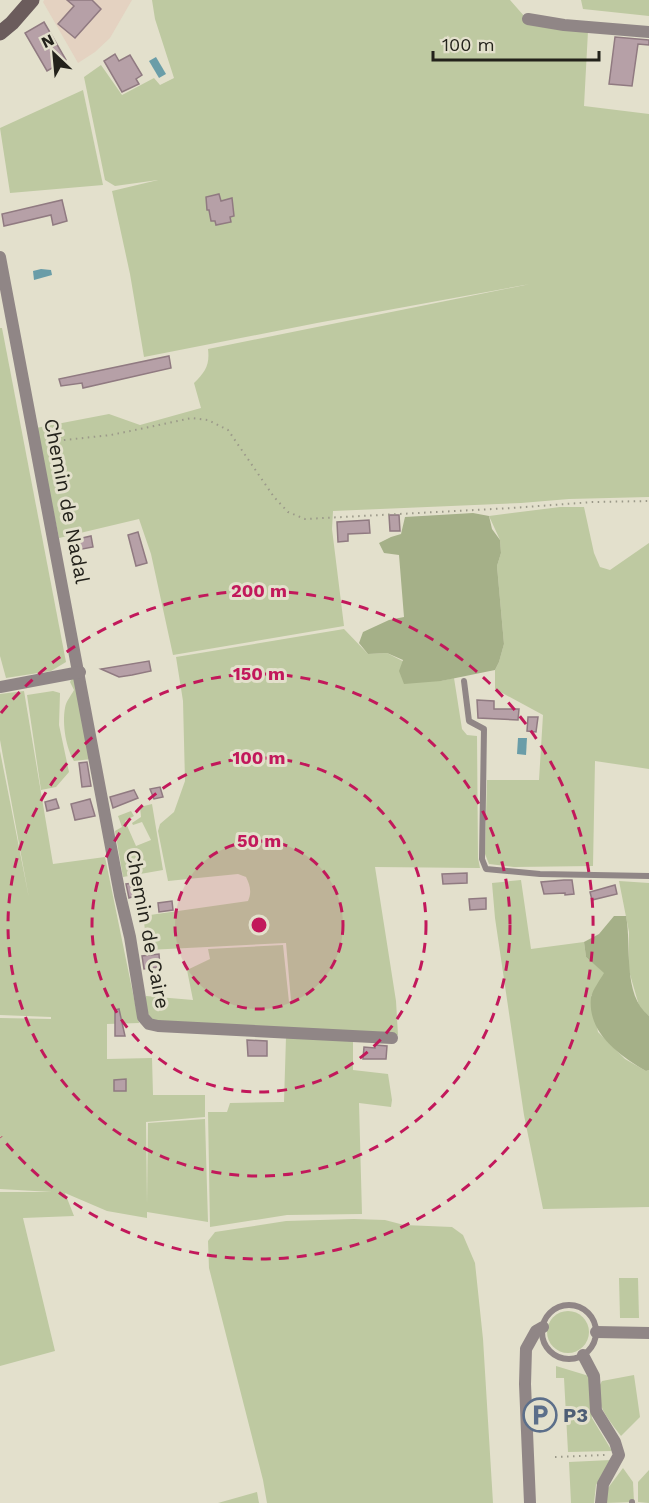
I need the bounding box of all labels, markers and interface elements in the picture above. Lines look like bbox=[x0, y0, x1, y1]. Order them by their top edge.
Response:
north arrow bbox=[24, 24, 84, 84]
scale bar bbox=[433, 24, 600, 62]
text: N bbox=[38, 30, 57, 52]
text: 100 m bbox=[442, 34, 495, 55]
street label: Chemin de Nadal bbox=[39, 416, 95, 586]
text: 200 m bbox=[231, 580, 287, 601]
text: 150 m bbox=[233, 663, 285, 684]
text: 100 m bbox=[232, 747, 286, 768]
text: 50 m bbox=[237, 830, 281, 851]
street label: Chemin de Caire bbox=[121, 847, 175, 1011]
centre of rings bbox=[249, 915, 269, 935]
parking icon: P3 bbox=[522, 1397, 558, 1433]
place label: P3 bbox=[563, 1403, 588, 1427]

